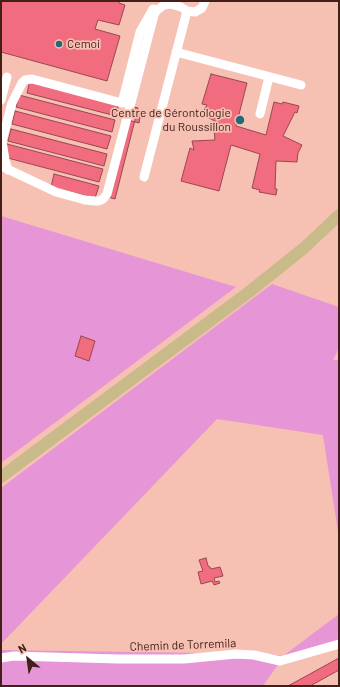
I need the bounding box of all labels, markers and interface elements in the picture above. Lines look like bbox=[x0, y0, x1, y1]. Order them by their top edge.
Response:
place label: Cemoi bbox=[67, 37, 100, 51]
marker: Cemoi bbox=[54, 39, 64, 49]
place label: Centre de Gérontologie du Roussillon bbox=[111, 106, 231, 134]
marker: Centre de Gérontologie du Roussillon bbox=[234, 114, 246, 126]
street label: Chemin de Torremila bbox=[129, 636, 237, 654]
north arrow bbox=[8, 639, 48, 679]
text: N bbox=[16, 641, 28, 656]

